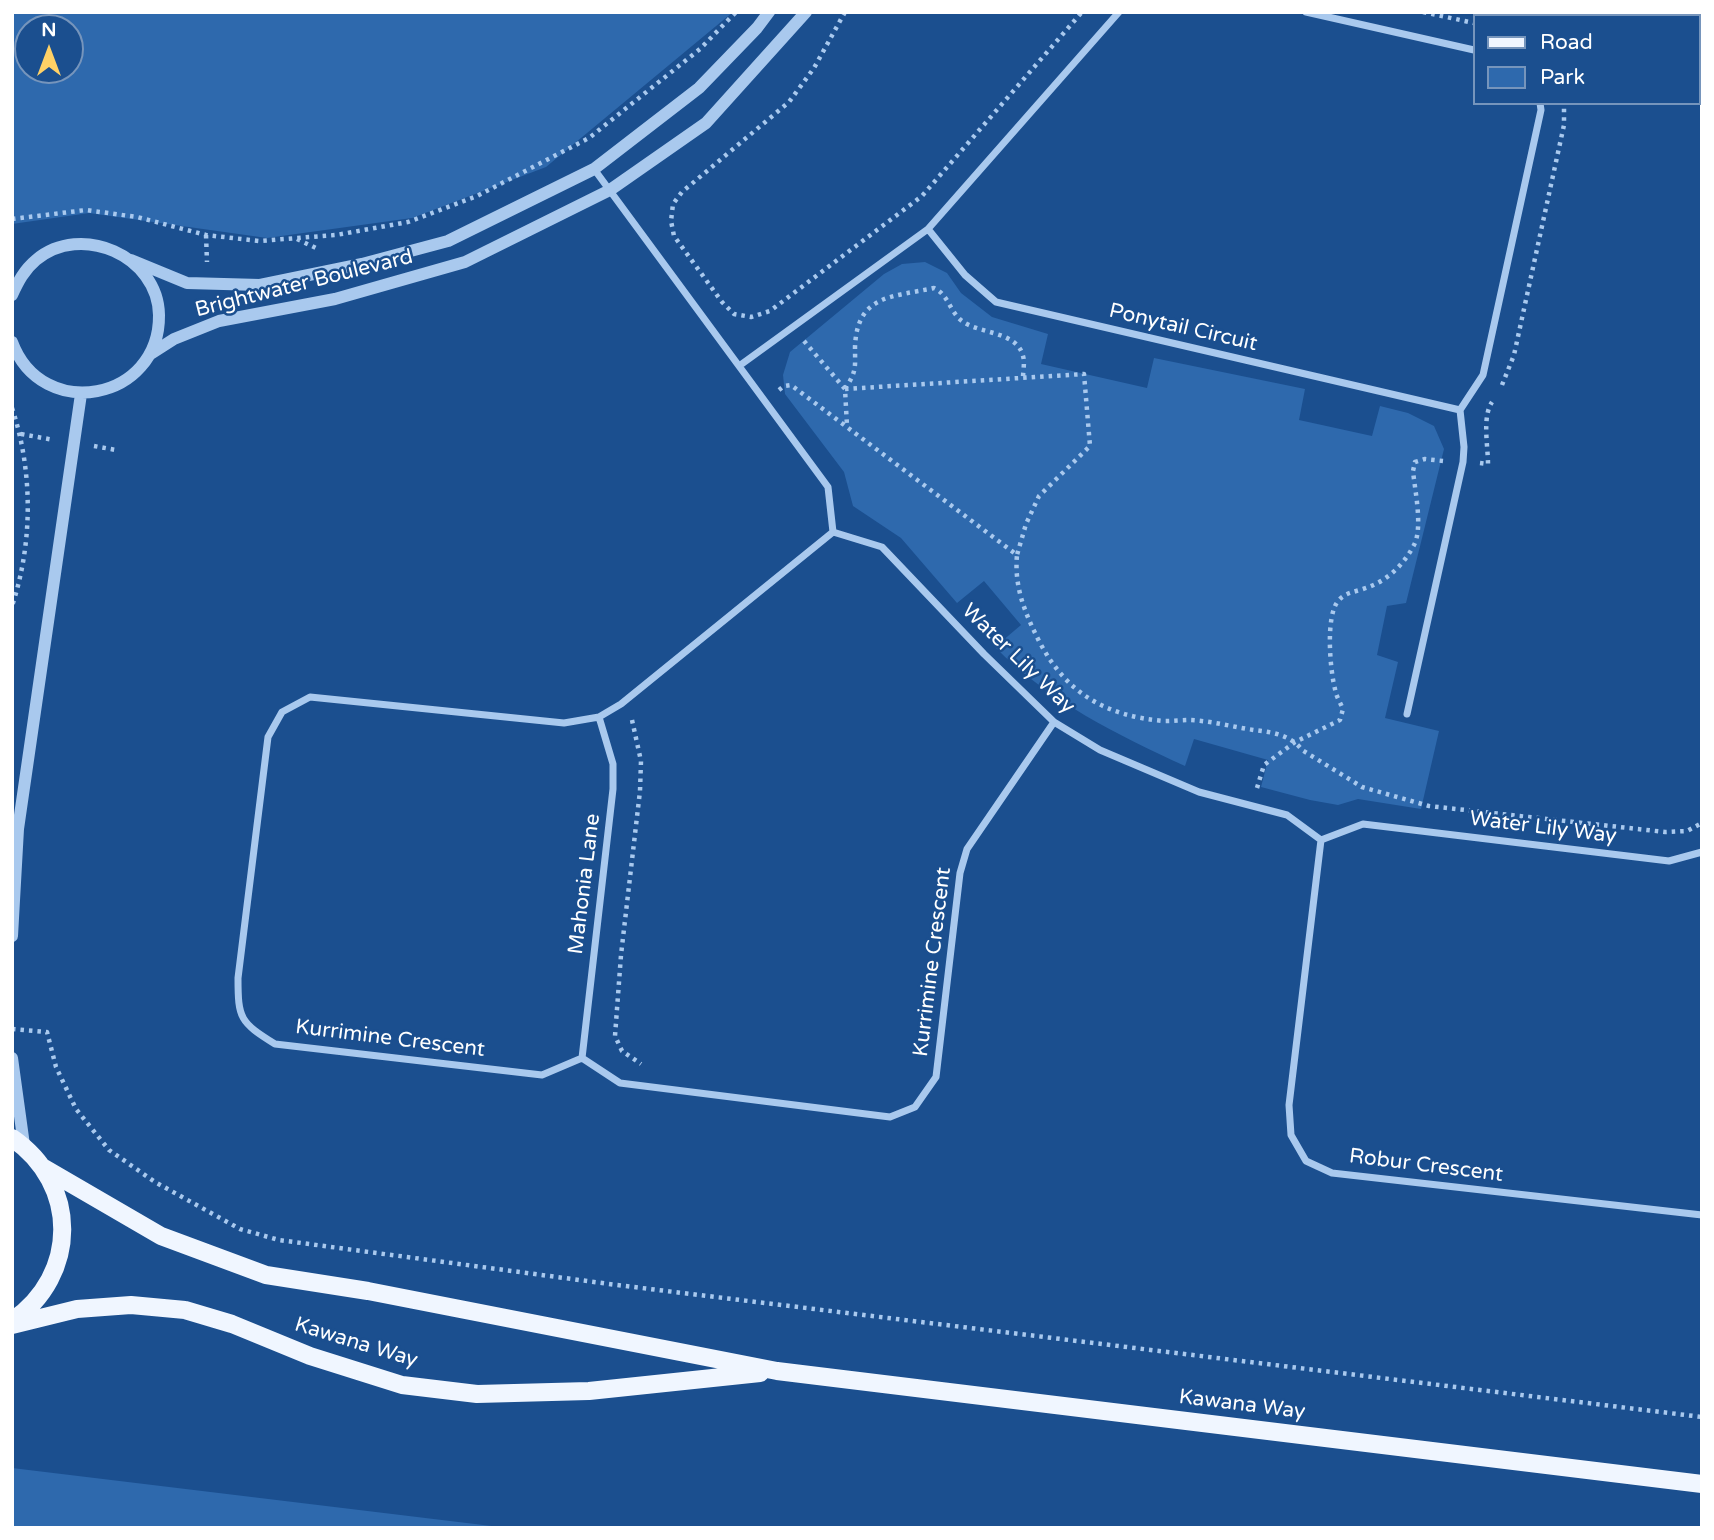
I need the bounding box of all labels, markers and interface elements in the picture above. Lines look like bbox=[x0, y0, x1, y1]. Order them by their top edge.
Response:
north arrow bbox=[14, 14, 84, 84]
legend bbox=[1472, 14, 1700, 105]
text: N bbox=[41, 19, 57, 41]
text: Road bbox=[1540, 30, 1593, 55]
text: Park bbox=[1540, 65, 1585, 90]
street label: Brightwater Boulevard bbox=[193, 245, 415, 323]
street label: Ponytail Circuit bbox=[1106, 299, 1260, 357]
street label: Water Lily Way bbox=[956, 599, 1080, 719]
street label: Water Lily Way bbox=[1468, 806, 1618, 850]
street label: Mahonia Lane bbox=[564, 812, 606, 956]
street label: Kurrimine Crescent bbox=[909, 866, 957, 1058]
street label: Kurrimine Crescent bbox=[294, 1015, 486, 1063]
street label: Robur Crescent bbox=[1348, 1144, 1504, 1188]
street label: Kawana Way bbox=[291, 1312, 421, 1374]
street label: Kawana Way bbox=[1177, 1385, 1307, 1425]

